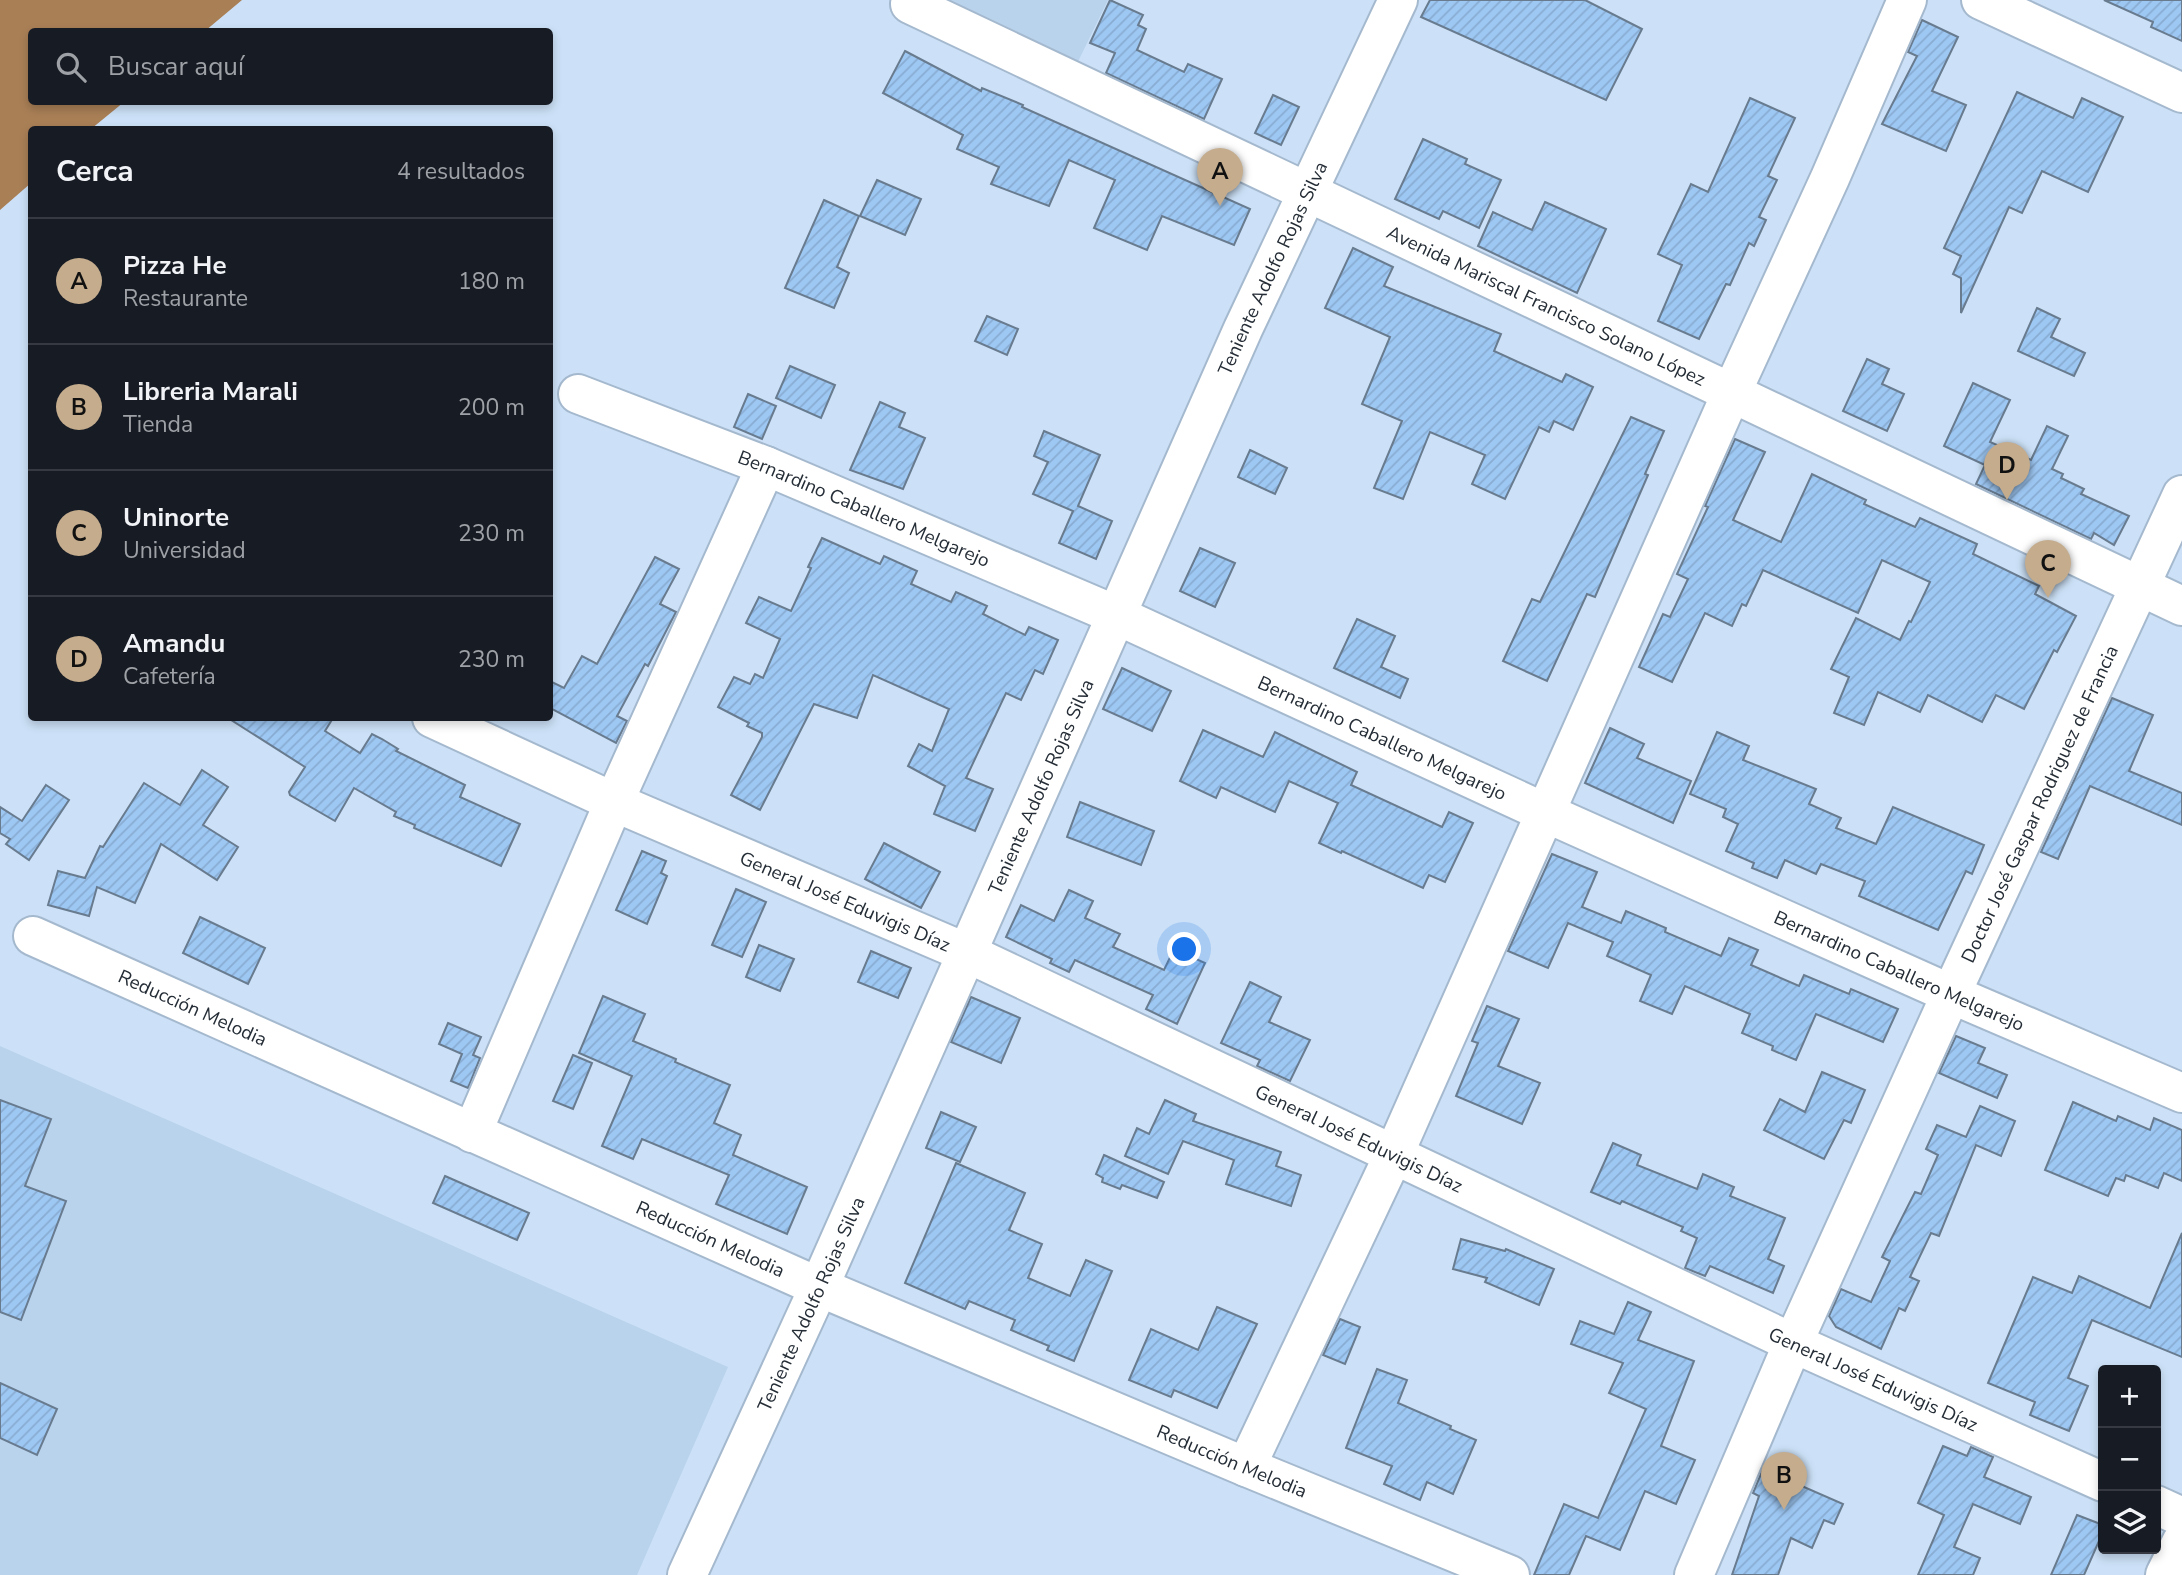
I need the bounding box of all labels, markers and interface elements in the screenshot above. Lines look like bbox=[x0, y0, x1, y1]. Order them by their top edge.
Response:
search box bbox=[28, 28, 553, 105]
icon: search bbox=[52, 48, 90, 86]
text: Buscar aquí bbox=[108, 49, 244, 84]
pin: A bbox=[1197, 148, 1243, 206]
text: Cerca bbox=[56, 151, 134, 192]
text: 4 resultados bbox=[397, 156, 525, 187]
street label: Teniente Adolfo Rojas Silva bbox=[1212, 159, 1332, 379]
street label: Avenida Mariscal Francisco Solano López bbox=[1382, 220, 1710, 393]
text: Pizza He bbox=[123, 248, 227, 283]
text: A bbox=[70, 266, 88, 297]
text: 180 m bbox=[458, 266, 525, 297]
text: Restaurante bbox=[123, 283, 248, 314]
text: Libreria Marali bbox=[123, 374, 298, 409]
text: B bbox=[71, 392, 87, 423]
text: 200 m bbox=[458, 392, 525, 423]
text: Tienda bbox=[123, 409, 193, 440]
pin: D bbox=[1984, 442, 2030, 500]
street label: Bernardino Caballero Melgarejo bbox=[734, 444, 994, 574]
text: Uninorte bbox=[123, 500, 229, 535]
text: C bbox=[71, 518, 87, 549]
text: 230 m bbox=[458, 518, 525, 549]
text: Universidad bbox=[123, 535, 246, 566]
pin: C bbox=[2025, 540, 2071, 598]
text: Amandu bbox=[123, 626, 225, 661]
street label: Doctor José Gaspar Rodriguez de Francia bbox=[1955, 641, 2125, 967]
text: D bbox=[70, 644, 88, 675]
text: 230 m bbox=[458, 644, 525, 675]
text: Cafetería bbox=[123, 661, 216, 692]
street label: Bernardino Caballero Melgarejo bbox=[1253, 670, 1511, 807]
street label: Teniente Adolfo Rojas Silva bbox=[982, 675, 1100, 899]
street label: General José Eduvigis Díaz bbox=[735, 845, 955, 959]
street label: Bernardino Caballero Melgarejo bbox=[1770, 905, 2028, 1038]
your location bbox=[1167, 932, 1201, 966]
street label: Reducción Melodia bbox=[114, 964, 271, 1053]
street label: General José Eduvigis Díaz bbox=[1250, 1079, 1467, 1199]
street label: Teniente Adolfo Rojas Silva bbox=[752, 1193, 871, 1416]
street label: Reducción Melodia bbox=[632, 1195, 789, 1284]
street label: General José Eduvigis Díaz bbox=[1764, 1321, 1982, 1438]
map controls bbox=[2098, 1365, 2161, 1554]
button: + bbox=[2098, 1365, 2161, 1428]
street label: Reducción Melodia bbox=[1153, 1419, 1311, 1505]
button: − bbox=[2098, 1428, 2161, 1491]
pin: B bbox=[1761, 1452, 1807, 1510]
button: layers bbox=[2098, 1491, 2161, 1554]

